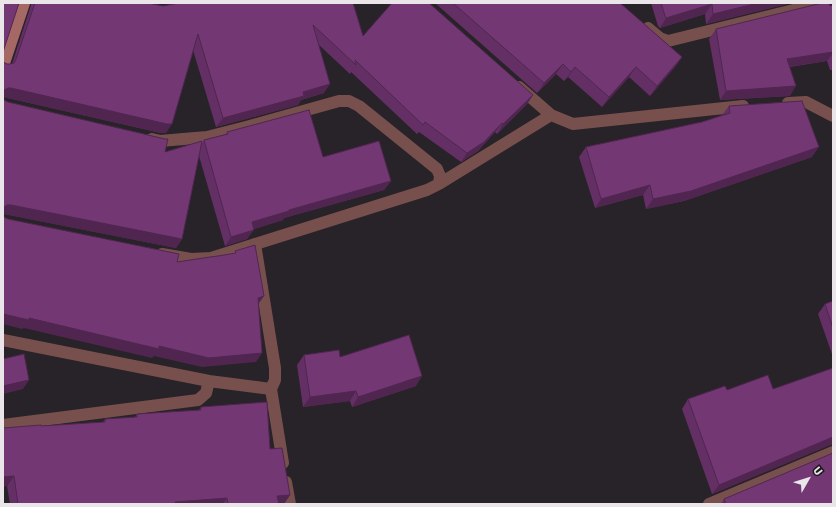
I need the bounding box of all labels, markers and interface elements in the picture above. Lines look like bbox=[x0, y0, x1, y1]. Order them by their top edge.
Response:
north arrow bbox=[788, 459, 828, 499]
text: U bbox=[810, 464, 825, 478]

